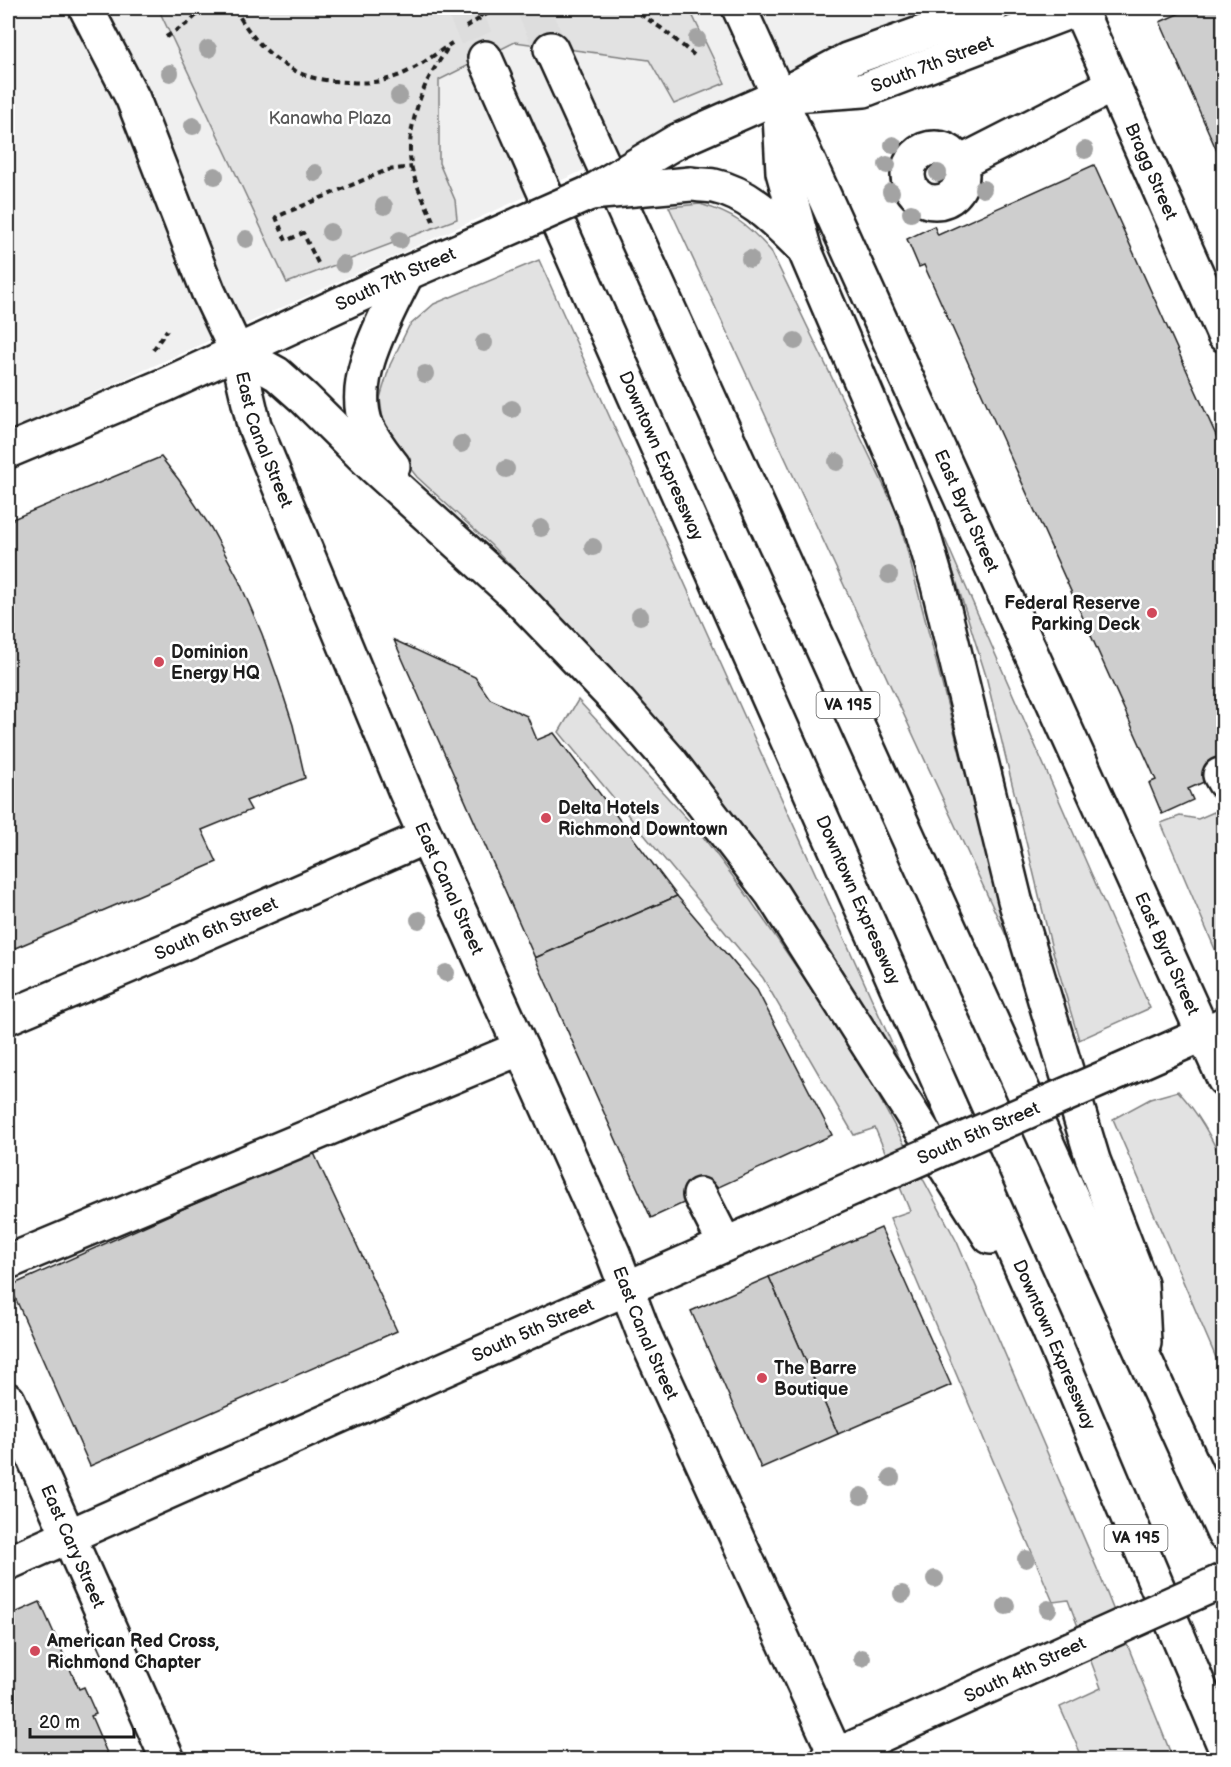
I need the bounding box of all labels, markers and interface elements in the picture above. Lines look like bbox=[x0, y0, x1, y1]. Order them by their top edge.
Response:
street label: South 7th Street bbox=[868, 31, 997, 97]
park label: Kanawha Plaza bbox=[269, 108, 392, 129]
street label: Bragg Street bbox=[1121, 120, 1182, 223]
street label: South 7th Street bbox=[332, 243, 459, 315]
street label: Downtown Expressway bbox=[615, 368, 708, 544]
street label: East Canal Street bbox=[231, 370, 298, 511]
street label: East Byrd Street bbox=[930, 446, 1004, 576]
place label: Federal Reserve Parking Deck bbox=[1004, 593, 1141, 635]
marker: Federal Reserve Parking Deck bbox=[1145, 606, 1159, 620]
place label: Dominion Energy HQ bbox=[171, 642, 260, 684]
marker: Dominion Energy HQ bbox=[152, 655, 166, 669]
road number: VA 195 bbox=[816, 692, 880, 718]
place label: Delta Hotels Richmond Downtown bbox=[558, 798, 728, 840]
marker: Delta Hotels Richmond Downtown bbox=[539, 811, 553, 825]
street label: Downtown Expressway bbox=[812, 812, 905, 989]
street label: East Canal Street bbox=[410, 819, 488, 958]
street label: East Byrd Street bbox=[1130, 889, 1204, 1019]
street label: South 6th Street bbox=[151, 892, 281, 964]
street label: South 5th Street bbox=[914, 1097, 1043, 1169]
street label: Downtown Expressway bbox=[1009, 1256, 1101, 1434]
street label: East Canal Street bbox=[609, 1263, 683, 1403]
street label: South 5th Street bbox=[468, 1294, 597, 1366]
place label: The Barre Boutique bbox=[774, 1358, 857, 1400]
marker: The Barre Boutique bbox=[755, 1371, 769, 1385]
street label: East Cary Street bbox=[36, 1481, 110, 1612]
road number: VA 195 bbox=[1104, 1525, 1168, 1551]
place label: American Red Cross, Richmond Chapter bbox=[46, 1631, 219, 1673]
street label: South 4th Street bbox=[961, 1632, 1090, 1707]
marker: American Red Cross, Richmond Chapter bbox=[28, 1644, 42, 1658]
scale bar bbox=[30, 1701, 134, 1739]
text: 20 m bbox=[39, 1712, 80, 1733]

